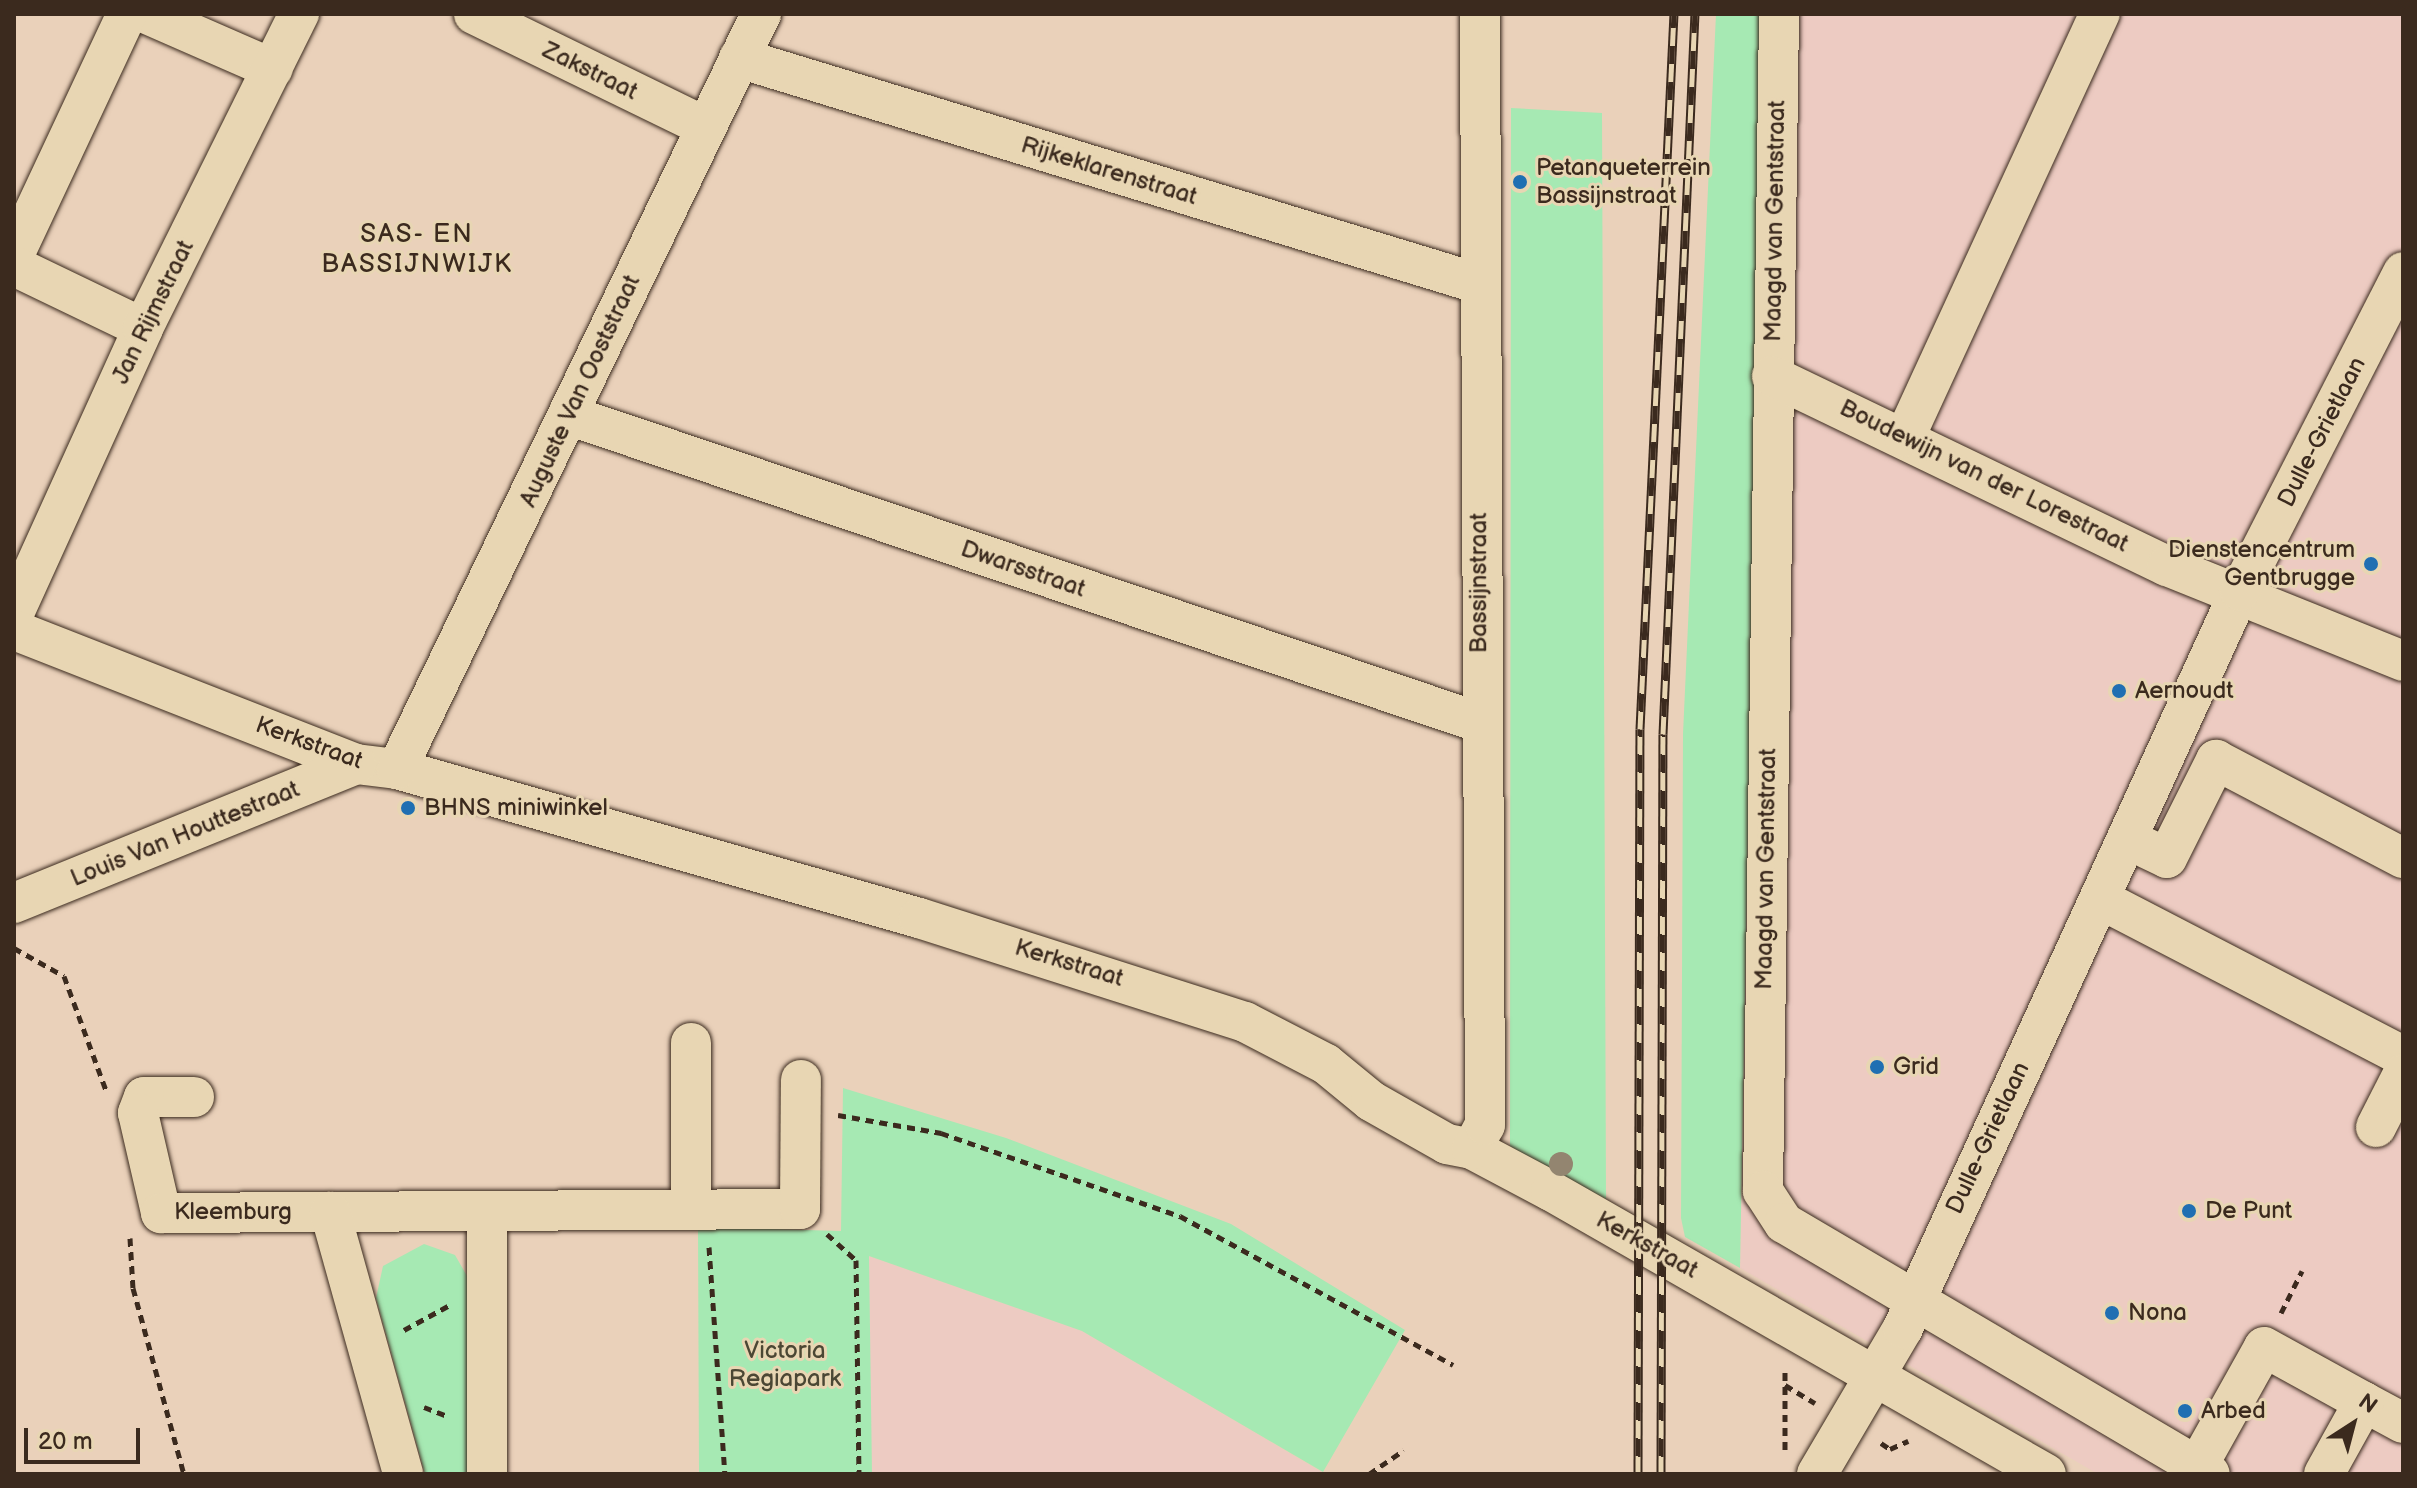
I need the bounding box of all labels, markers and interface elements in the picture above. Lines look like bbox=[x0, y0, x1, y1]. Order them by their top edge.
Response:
street label: Zakstraat bbox=[538, 36, 642, 106]
street label: Maagd van Gentstraat bbox=[1758, 100, 1792, 342]
street label: Rijkeklarenstraat bbox=[1018, 131, 1200, 211]
place label: Petanqueterrein Bassijnstraat bbox=[1536, 154, 1711, 210]
marker: Petanqueterrein Bassijnstraat bbox=[1511, 173, 1529, 191]
district label: SAS- EN BASSIJNWIJK bbox=[321, 219, 513, 280]
street label: Jan Rijmstraat bbox=[106, 236, 200, 388]
street label: Auguste Van Ooststraat bbox=[513, 270, 647, 512]
street label: Dulle-Grietlaan bbox=[2272, 352, 2372, 512]
street label: Boudewijn van der Lorestraat bbox=[1835, 393, 2133, 559]
street label: Bassijnstraat bbox=[1465, 513, 1493, 653]
street label: Dwarsstraat bbox=[957, 534, 1089, 604]
place label: Dienstencentrum Gentbrugge bbox=[2168, 536, 2355, 592]
marker: Dienstencentrum Gentbrugge bbox=[2362, 555, 2380, 573]
place label: Aernoudt bbox=[2135, 677, 2233, 705]
marker: Aernoudt bbox=[2110, 682, 2128, 700]
street label: Kerkstraat bbox=[252, 710, 366, 776]
street label: Maagd van Gentstraat bbox=[1749, 748, 1783, 990]
street label: Louis Van Houttestraat bbox=[66, 775, 304, 893]
place label: BHNS miniwinkel bbox=[424, 794, 608, 822]
marker: BHNS miniwinkel bbox=[399, 799, 417, 817]
street label: Kerkstraat bbox=[1011, 933, 1127, 993]
place label: Grid bbox=[1893, 1053, 1939, 1081]
marker: Grid bbox=[1868, 1058, 1886, 1076]
street label: Dulle-Grietlaan bbox=[1940, 1058, 2036, 1218]
place label: De Punt bbox=[2205, 1197, 2292, 1225]
street label: Kleemburg bbox=[174, 1198, 292, 1226]
marker: De Punt bbox=[2180, 1202, 2198, 1220]
street label: Kerkstraat bbox=[1591, 1205, 1703, 1285]
place label: Nona bbox=[2128, 1299, 2187, 1327]
marker: Nona bbox=[2103, 1304, 2121, 1322]
park label: Victoria Regiapark bbox=[729, 1337, 841, 1393]
north arrow bbox=[2313, 1384, 2393, 1464]
text: N bbox=[2353, 1388, 2382, 1420]
place label: Arbed bbox=[2201, 1397, 2266, 1425]
marker: Arbed bbox=[2176, 1402, 2194, 1420]
scale bar bbox=[28, 1412, 144, 1462]
text: 20 m bbox=[38, 1427, 93, 1456]

